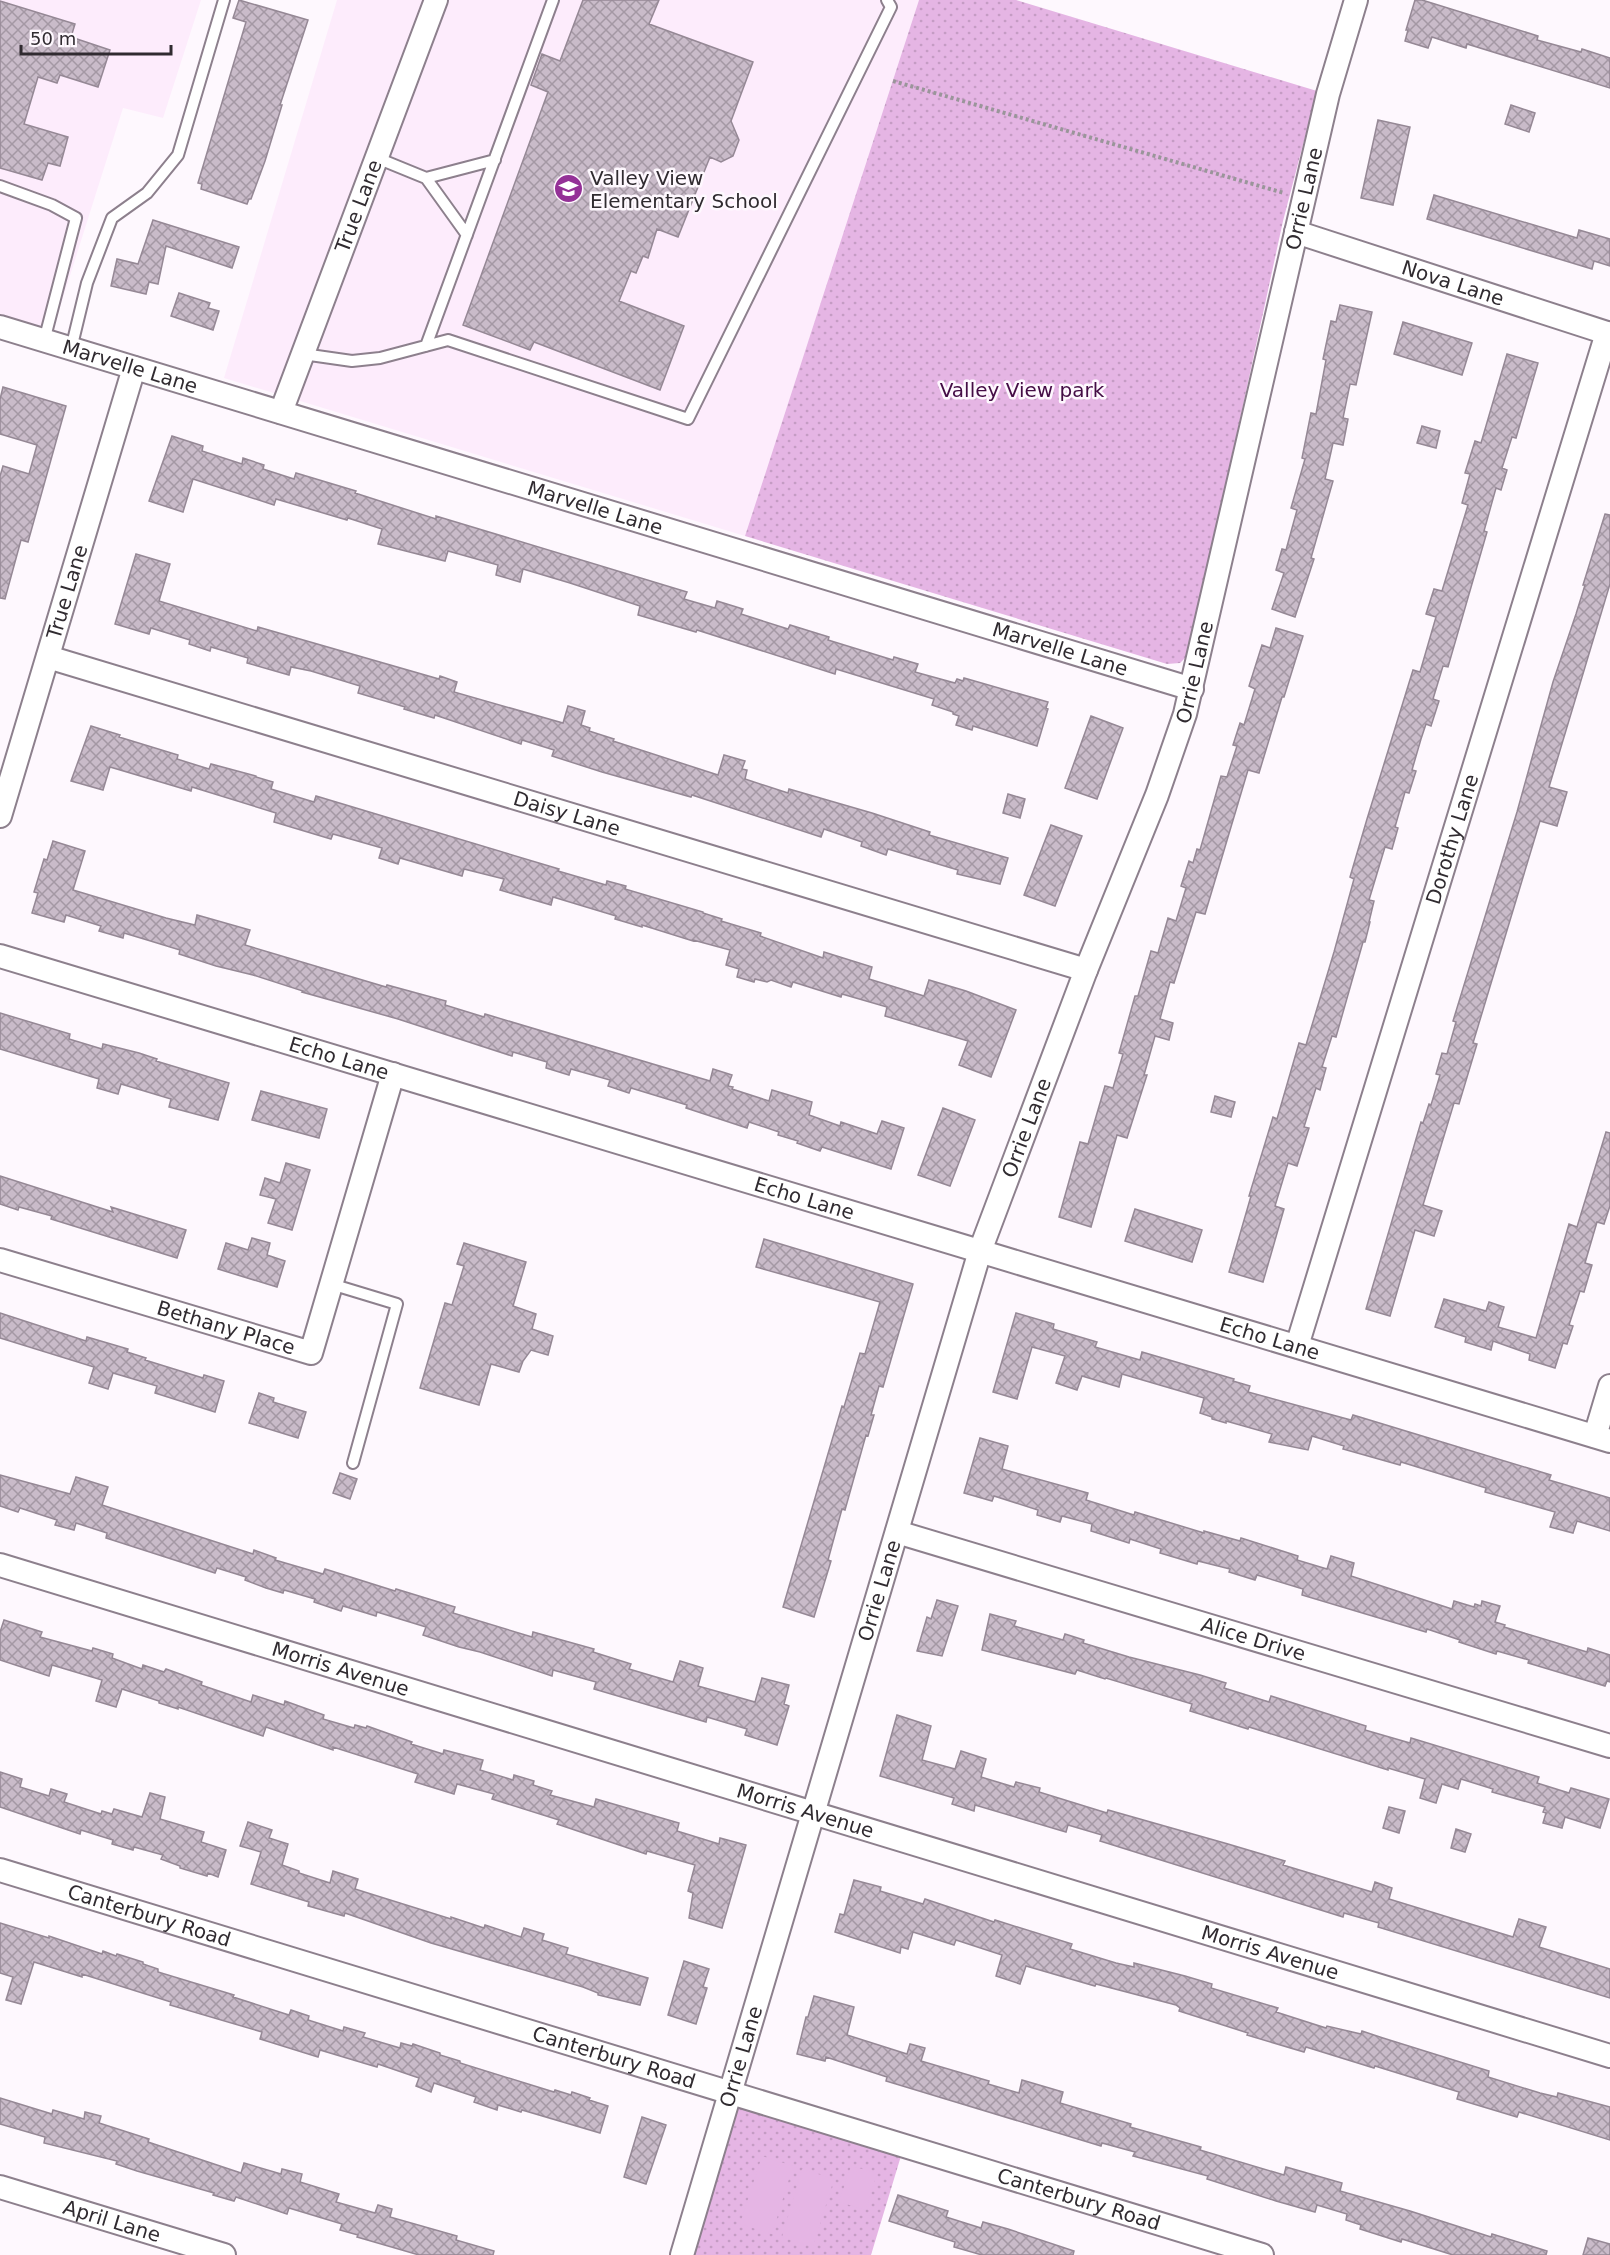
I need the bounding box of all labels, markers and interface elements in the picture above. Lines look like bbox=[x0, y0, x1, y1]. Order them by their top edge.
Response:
scale bar bbox=[21, 18, 171, 56]
text: 50 m bbox=[30, 28, 76, 49]
street label: Orrie Lane bbox=[1280, 145, 1327, 252]
street label: True Lane bbox=[330, 156, 387, 257]
place label: Valley View Elementary School bbox=[590, 166, 778, 213]
school or university icon: Valley View Elementary School bbox=[553, 173, 585, 205]
street label: Nova Lane bbox=[1399, 255, 1507, 311]
street label: Marvelle Lane bbox=[60, 335, 201, 398]
park label: Valley View park bbox=[940, 378, 1105, 402]
street label: Marvelle Lane bbox=[525, 476, 666, 540]
street label: True Lane bbox=[41, 542, 92, 643]
street label: Marvelle Lane bbox=[990, 617, 1131, 681]
street label: Orrie Lane bbox=[1171, 619, 1218, 727]
street label: Dorothy Lane bbox=[1421, 771, 1483, 907]
street label: Daisy Lane bbox=[511, 786, 623, 841]
street label: Echo Lane bbox=[286, 1032, 392, 1085]
street label: Orrie Lane bbox=[997, 1075, 1056, 1181]
street label: Echo Lane bbox=[751, 1172, 857, 1225]
street label: Bethany Place bbox=[154, 1296, 298, 1360]
street label: Echo Lane bbox=[1217, 1312, 1323, 1365]
street label: Orrie Lane bbox=[853, 1537, 906, 1644]
street label: Alice Drive bbox=[1198, 1612, 1308, 1666]
street label: Morris Avenue bbox=[269, 1637, 412, 1701]
street label: Morris Avenue bbox=[734, 1778, 877, 1843]
street label: Canterbury Road bbox=[65, 1879, 234, 1952]
street label: Morris Avenue bbox=[1199, 1920, 1342, 1985]
street label: Orrie Lane bbox=[715, 2003, 767, 2110]
street label: Canterbury Road bbox=[530, 2021, 699, 2094]
street label: Canterbury Road bbox=[994, 2163, 1163, 2235]
street label: April Lane bbox=[60, 2195, 164, 2247]

